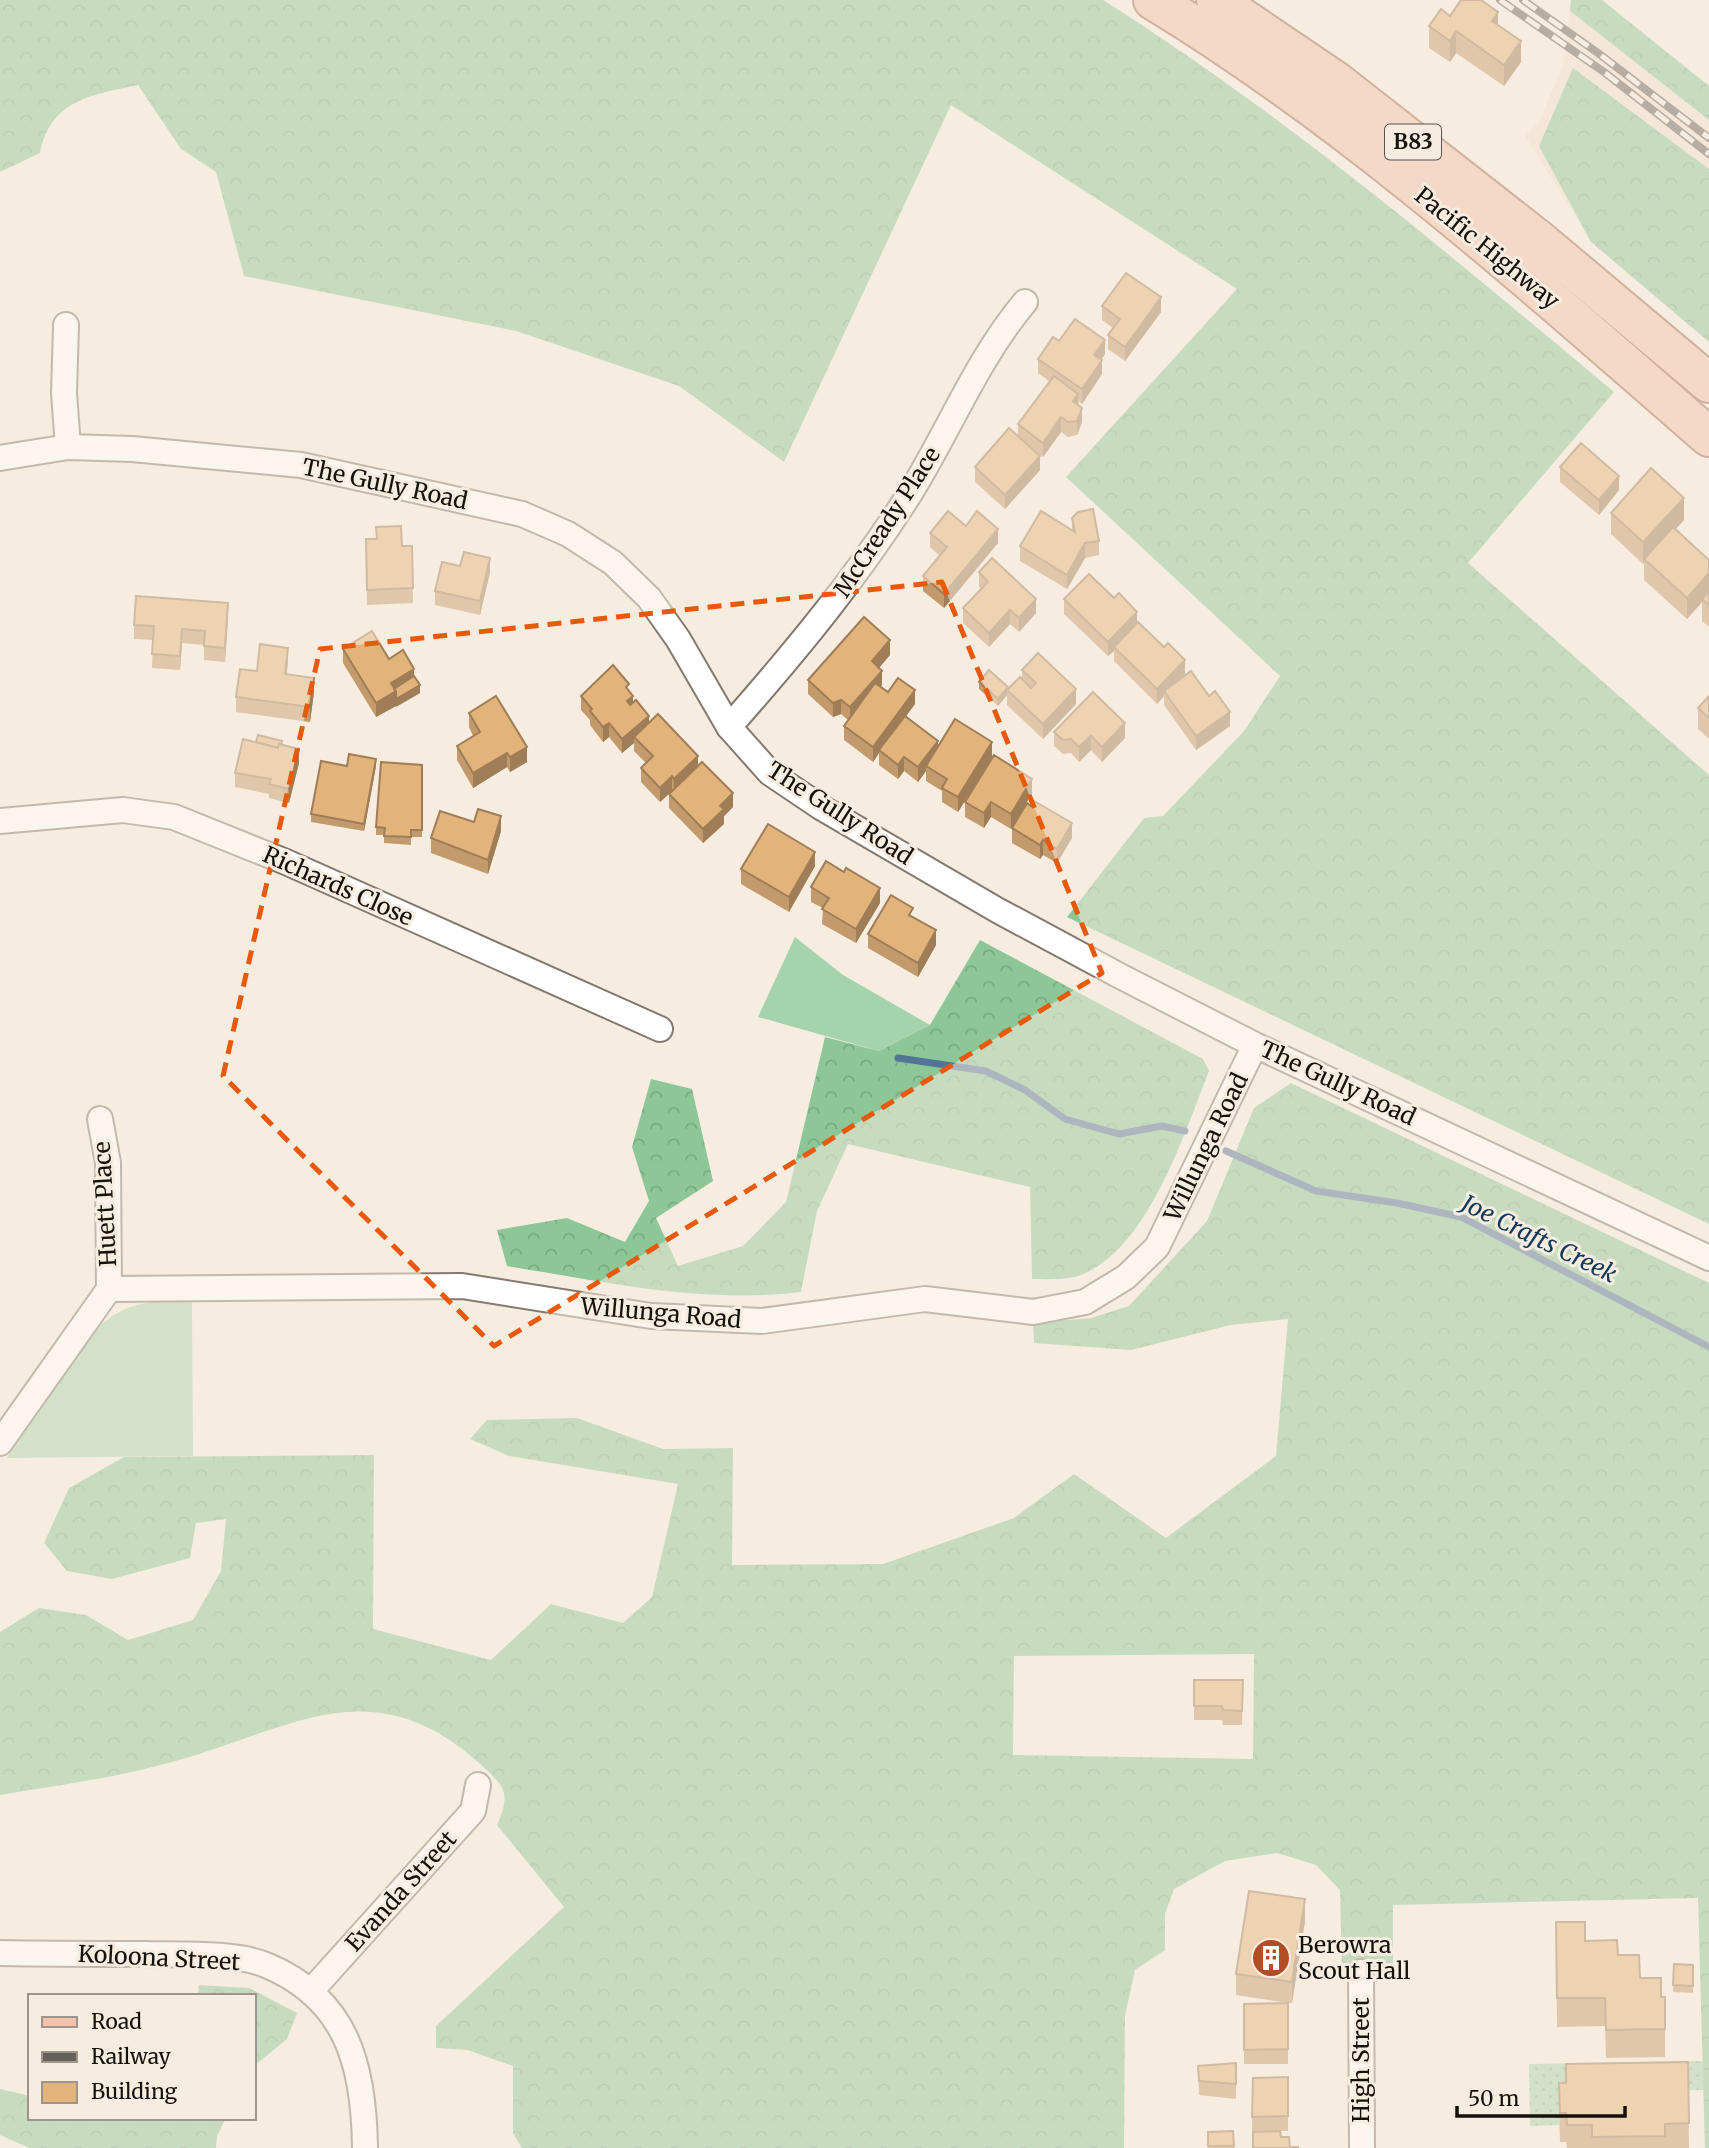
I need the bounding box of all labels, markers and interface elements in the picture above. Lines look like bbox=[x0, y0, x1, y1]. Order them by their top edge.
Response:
road number: B83 bbox=[1385, 124, 1441, 160]
street label: Pacific Highway bbox=[1409, 180, 1566, 315]
street label: McCready Place bbox=[827, 441, 946, 602]
street label: The Gully Road bbox=[300, 452, 470, 515]
street label: The Gully Road bbox=[762, 755, 919, 871]
street label: Richards Close bbox=[259, 839, 418, 932]
street label: The Gully Road bbox=[1256, 1034, 1421, 1131]
street label: Willunga Road bbox=[1157, 1068, 1254, 1226]
street label: Huett Place bbox=[87, 1141, 122, 1267]
water label: Joe Crafts Creek bbox=[1454, 1186, 1622, 1290]
street label: Willunga Road bbox=[579, 1291, 743, 1334]
street label: Evanda Street bbox=[339, 1824, 462, 1957]
place label: Berowra Scout Hall bbox=[1298, 1930, 1410, 1985]
building icon: Berowra Scout Hall bbox=[1250, 1937, 1292, 1979]
street label: Koloona Street bbox=[77, 1939, 241, 1976]
legend bbox=[28, 1994, 256, 2120]
street label: High Street bbox=[1346, 1997, 1375, 2123]
text: Road bbox=[91, 2008, 142, 2035]
text: Railway bbox=[91, 2043, 172, 2070]
scale bar bbox=[1457, 2074, 1625, 2118]
text: Building bbox=[91, 2078, 178, 2105]
text: 50 m bbox=[1468, 2085, 1519, 2112]

